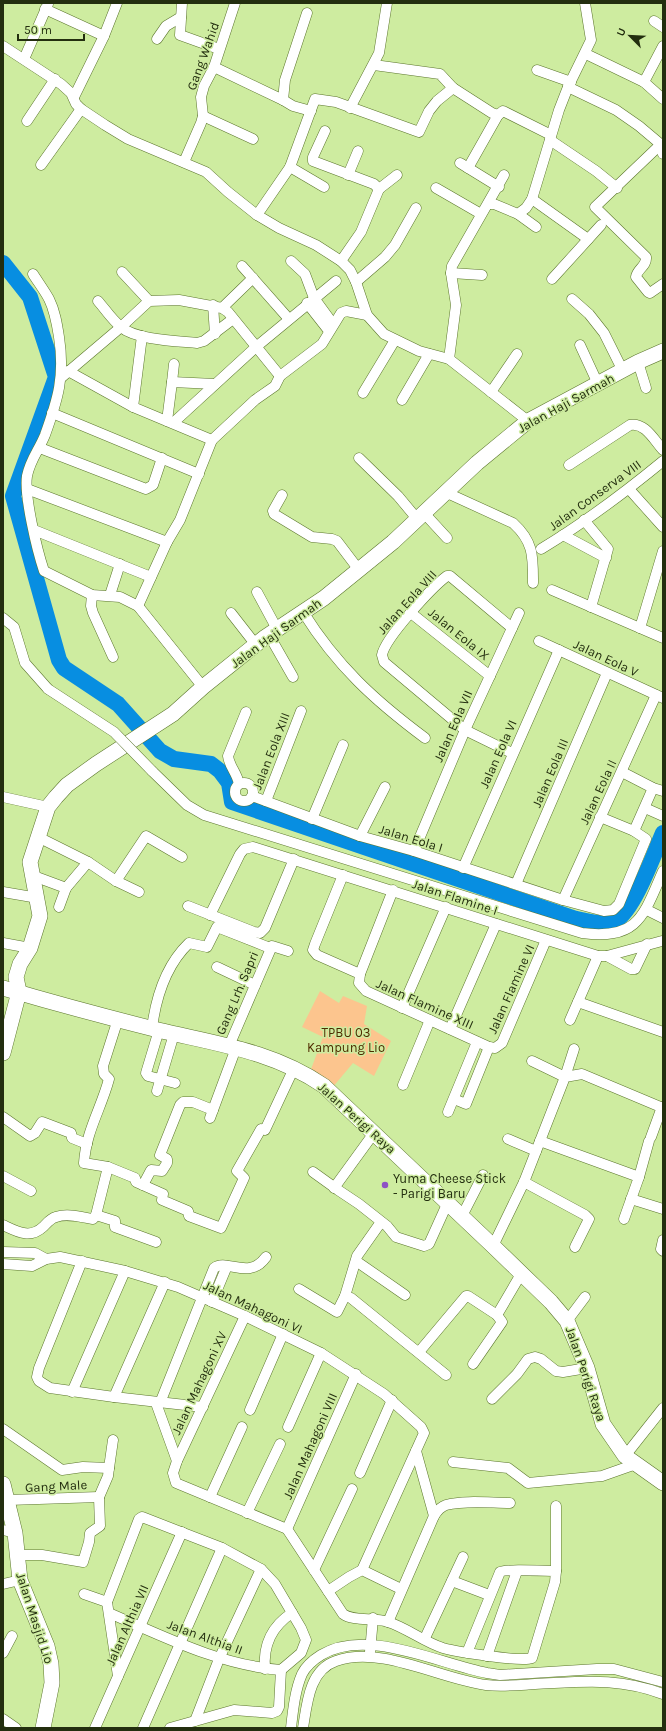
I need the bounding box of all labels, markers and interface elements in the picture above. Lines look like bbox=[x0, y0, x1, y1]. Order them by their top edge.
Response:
scale bar bbox=[18, 16, 84, 42]
north arrow bbox=[610, 16, 650, 56]
street label: Gang Wahid bbox=[184, 20, 222, 92]
text: 50 m bbox=[24, 23, 52, 37]
text: U bbox=[614, 26, 629, 38]
street label: Jalan Haji Sarmah bbox=[515, 370, 617, 436]
street label: Jalan Conserva VIII bbox=[546, 457, 644, 533]
street label: Jalan Eola VIII bbox=[374, 567, 440, 637]
street label: Jalan Haji Sarmah bbox=[228, 595, 324, 671]
street label: Jalan Eola IX bbox=[425, 605, 493, 663]
street label: Jalan Eola V bbox=[571, 636, 641, 680]
street label: Jalan Eola VII bbox=[430, 688, 476, 764]
street label: Jalan Eola XIII bbox=[249, 710, 293, 792]
street label: Jalan Eola VI bbox=[476, 717, 520, 791]
street label: Jalan Eola III bbox=[529, 736, 571, 810]
street label: Jalan Eola II bbox=[576, 757, 620, 827]
street label: Jalan Eola I bbox=[377, 821, 445, 855]
street label: Jalan Flamine I bbox=[410, 876, 500, 918]
street label: Jalan Flamine VI bbox=[485, 942, 537, 1036]
street label: Gang Lrh. Sapri bbox=[213, 949, 261, 1037]
street label: Jalan Flamine XIII bbox=[374, 976, 476, 1032]
park label: TPBU 03 Kampung Lio bbox=[307, 1025, 385, 1055]
street label: Jalan Perigi Raya bbox=[315, 1079, 399, 1157]
place label: Yuma Cheese Stick - Parigi Baru bbox=[393, 1171, 506, 1201]
marker: Yuma Cheese Stick - Parigi Baru bbox=[380, 1180, 390, 1190]
street label: Jalan Mahagoni VI bbox=[201, 1277, 305, 1337]
street label: Jalan Perigi Raya bbox=[563, 1325, 609, 1423]
street label: Jalan Mahagoni XV bbox=[168, 1328, 230, 1437]
street label: Jalan Mahagoni VIII bbox=[280, 1391, 340, 1501]
street label: Gang Male bbox=[25, 1477, 88, 1495]
street label: Jalan Masjid Lio bbox=[13, 1571, 57, 1665]
street label: Jalan Althia VII bbox=[103, 1582, 151, 1668]
street label: Jalan Althia II bbox=[165, 1616, 245, 1658]

